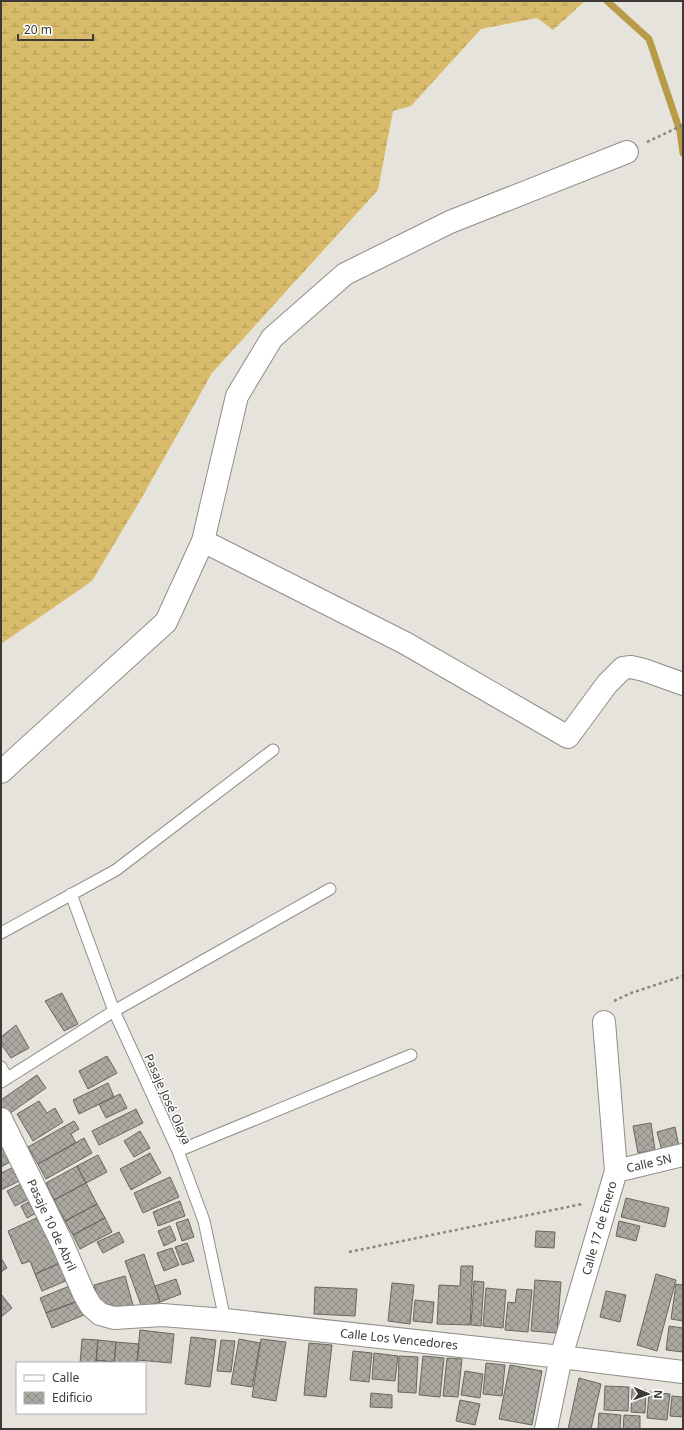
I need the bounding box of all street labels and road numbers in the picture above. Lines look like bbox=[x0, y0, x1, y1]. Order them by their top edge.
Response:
street label: Pasaje José Olaya bbox=[140, 1051, 196, 1147]
street label: Calle SN bbox=[625, 1150, 673, 1176]
street label: Pasaje 10 de Abril bbox=[23, 1176, 81, 1274]
street label: Calle 17 de Enero bbox=[577, 1179, 621, 1277]
street label: Calle Los Vencedores bbox=[339, 1324, 459, 1354]

